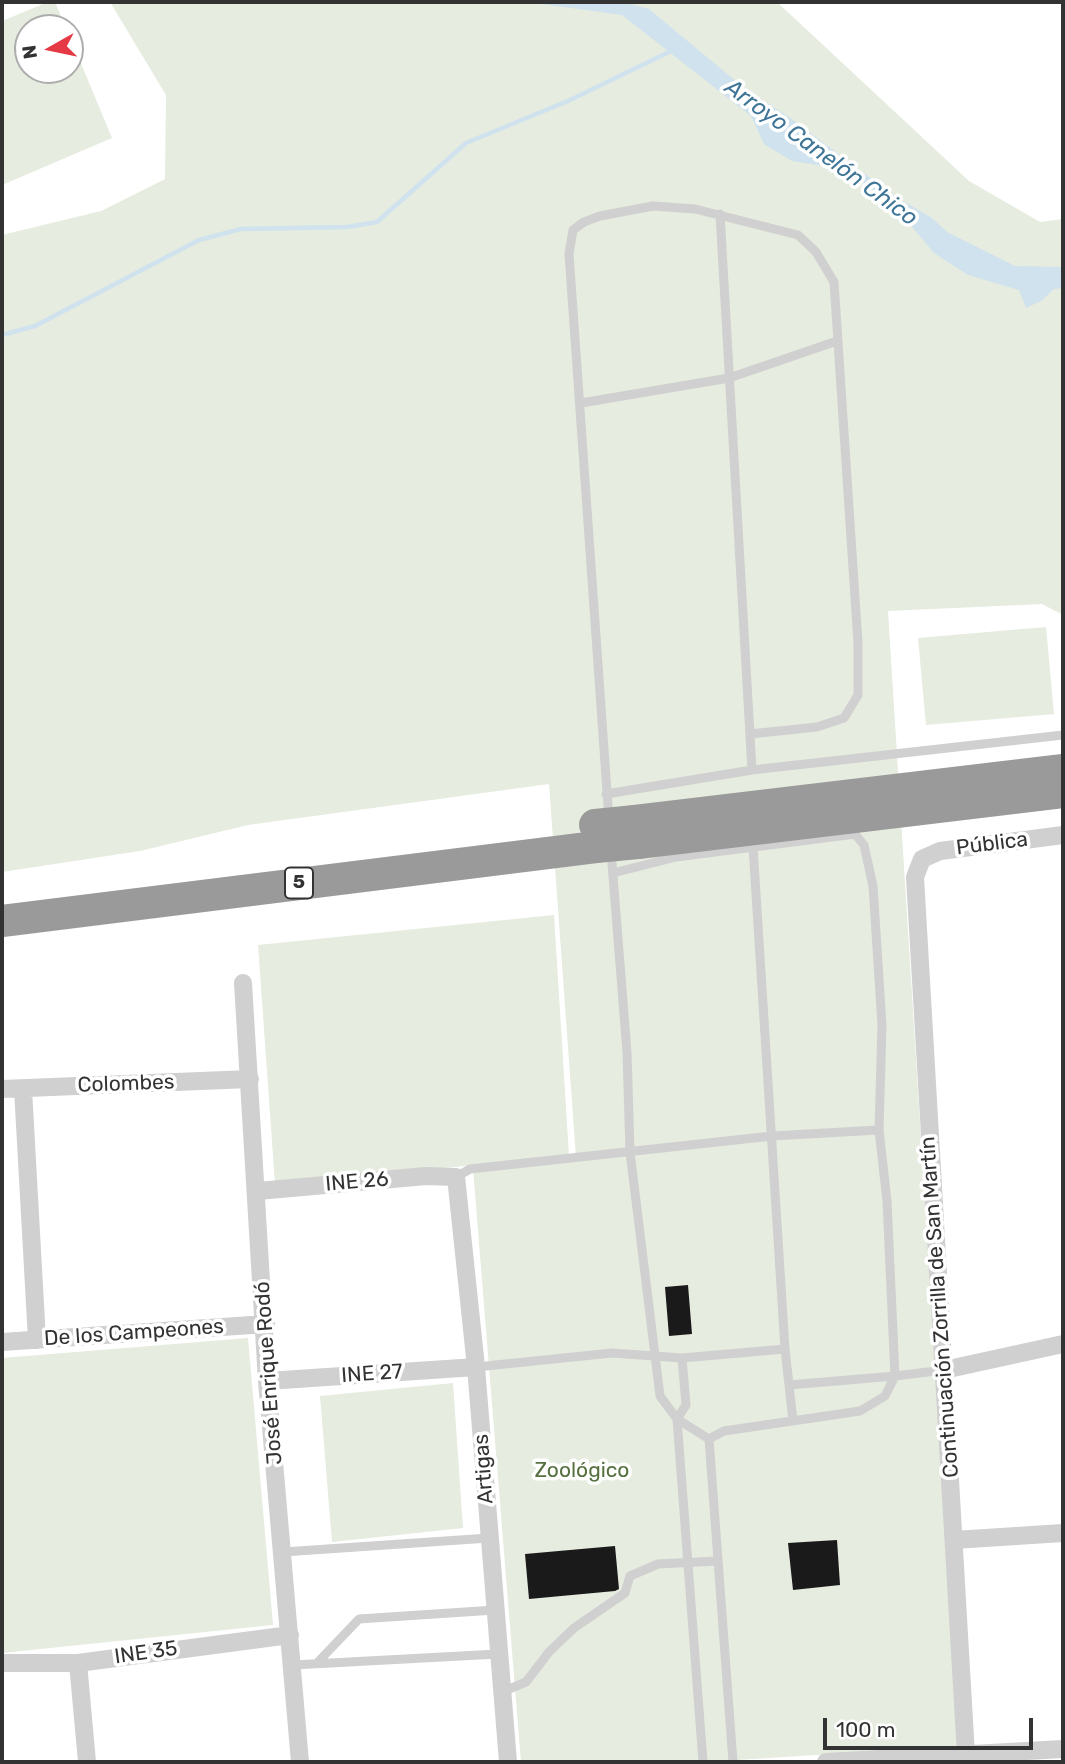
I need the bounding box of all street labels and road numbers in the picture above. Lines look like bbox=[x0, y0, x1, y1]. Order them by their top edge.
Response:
street label: Pública bbox=[955, 827, 1029, 861]
road number: 5 bbox=[285, 868, 313, 898]
street label: Colombes bbox=[77, 1070, 175, 1098]
street label: Continuación Zorrilla de San Martín bbox=[916, 1136, 964, 1478]
street label: INE 26 bbox=[324, 1167, 390, 1197]
street label: José Enrique Rodó bbox=[250, 1280, 288, 1466]
street label: De los Campeones bbox=[43, 1314, 225, 1352]
street label: INE 27 bbox=[341, 1359, 403, 1389]
street label: Artigas bbox=[469, 1433, 499, 1505]
street label: INE 35 bbox=[113, 1636, 179, 1670]

